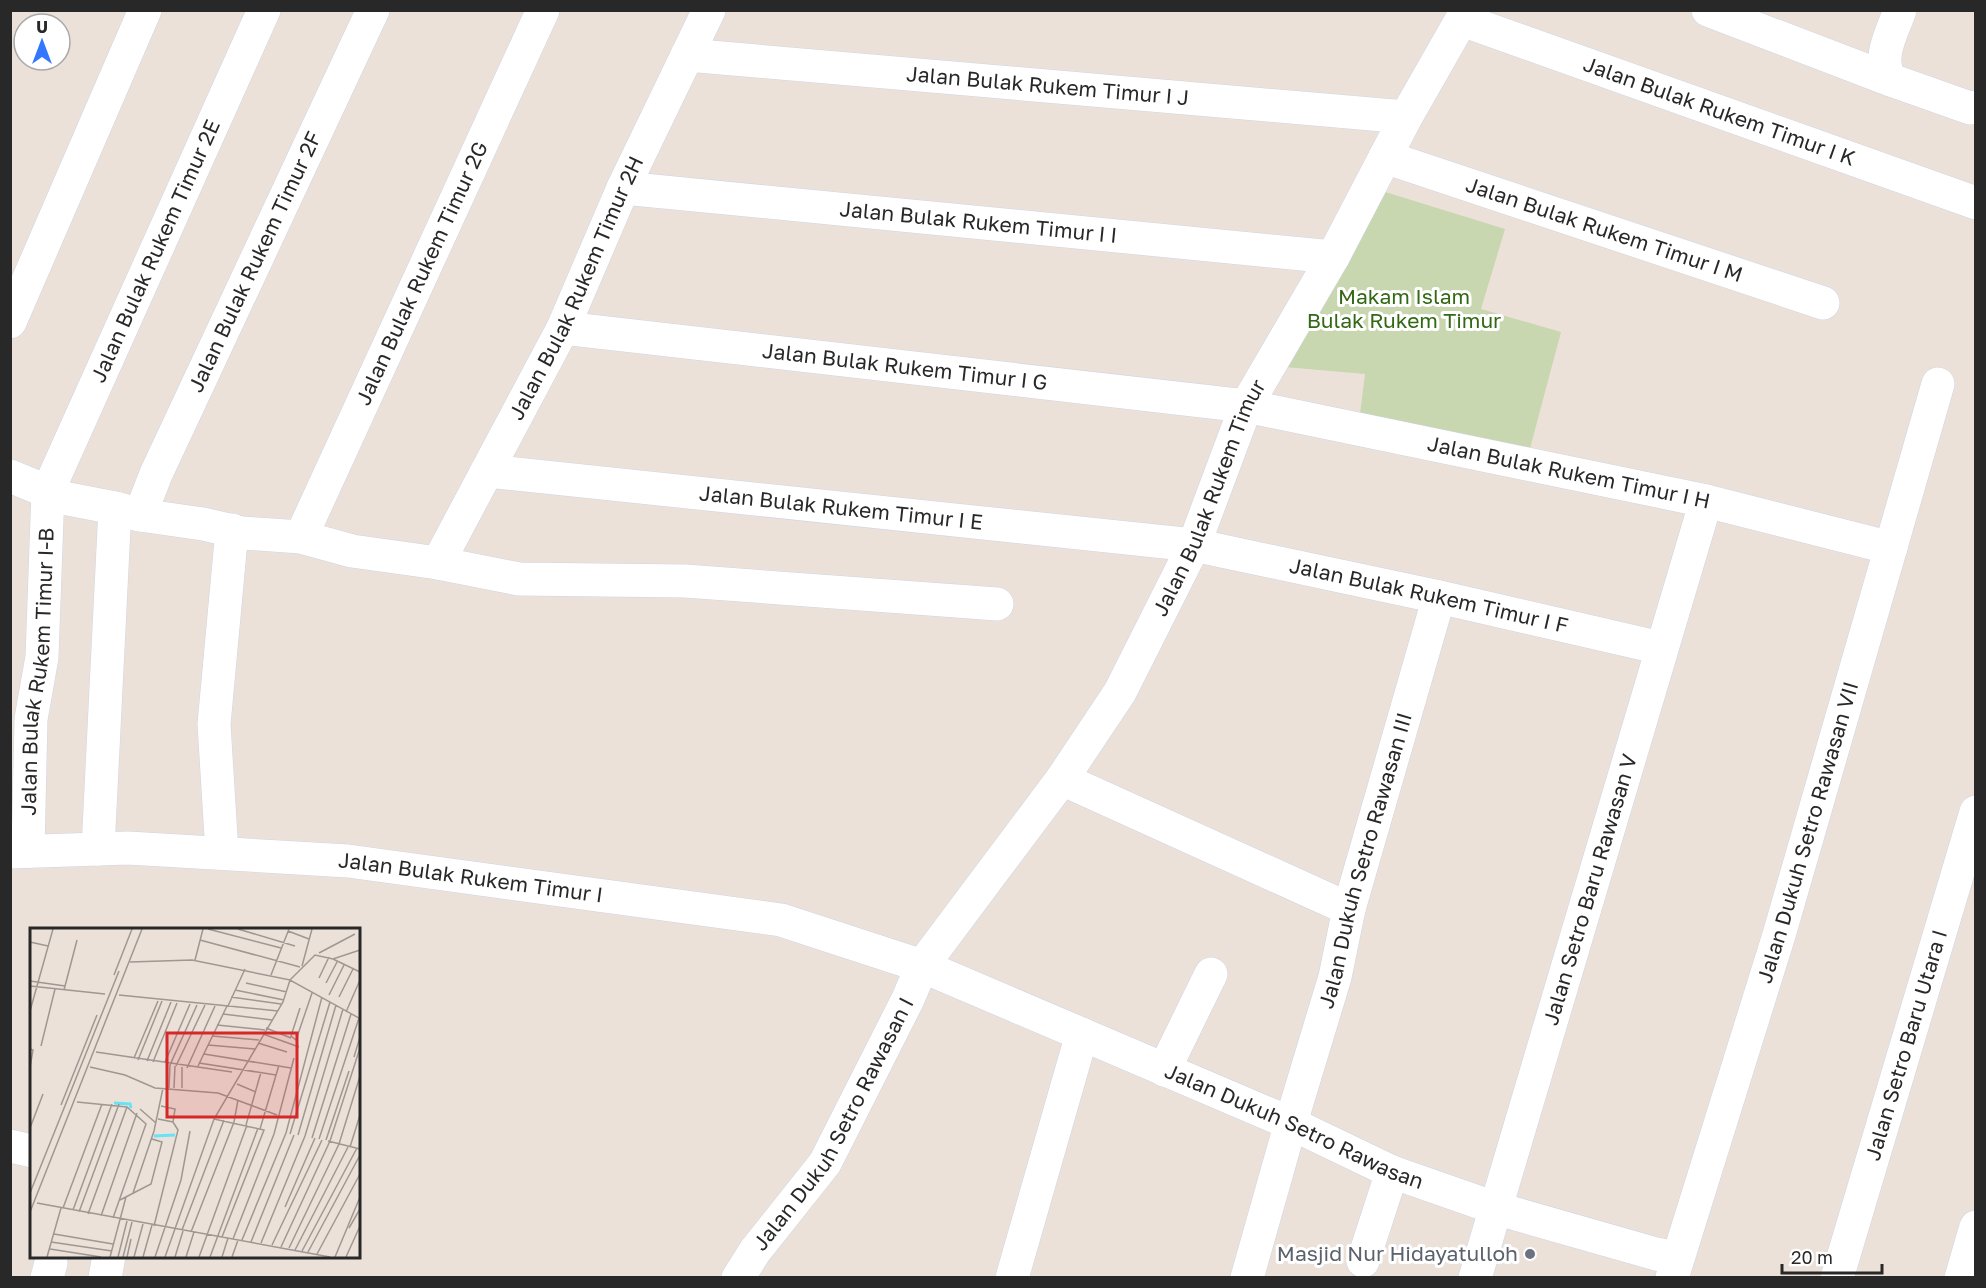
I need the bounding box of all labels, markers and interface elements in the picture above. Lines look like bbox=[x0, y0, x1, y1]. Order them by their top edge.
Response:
north arrow bbox=[12, 12, 72, 72]
text: U bbox=[36, 17, 48, 37]
street label: Jalan Bulak Rukem Timur I K bbox=[1580, 50, 1859, 171]
street label: Jalan Bulak Rukem Timur I J bbox=[905, 60, 1190, 110]
street label: Jalan Bulak Rukem Timur 2E bbox=[84, 115, 225, 386]
street label: Jalan Bulak Rukem Timur 2F bbox=[182, 127, 326, 396]
street label: Jalan Bulak Rukem Timur 2G bbox=[349, 137, 493, 409]
street label: Jalan Bulak Rukem Timur 2H bbox=[503, 152, 648, 424]
street label: Jalan Bulak Rukem Timur I M bbox=[1463, 171, 1746, 287]
street label: Jalan Bulak Rukem Timur I I bbox=[838, 195, 1118, 248]
park label: Makam Islam Bulak Rukem Timur bbox=[1307, 283, 1501, 333]
street label: Jalan Bulak Rukem Timur I G bbox=[761, 337, 1049, 395]
street label: Jalan Bulak Rukem Timur bbox=[1146, 374, 1271, 620]
street label: Jalan Bulak Rukem Timur I H bbox=[1425, 430, 1713, 514]
street label: Jalan Bulak Rukem Timur I E bbox=[698, 479, 984, 535]
street label: Jalan Bulak Rukem Timur I-B bbox=[15, 527, 59, 816]
street label: Jalan Bulak Rukem Timur I F bbox=[1287, 552, 1571, 638]
street label: Jalan Dukuh Setro Rawasan VII bbox=[1751, 678, 1864, 986]
street label: Jalan Dukuh Setro Rawasan III bbox=[1312, 709, 1417, 1012]
street label: Jalan Setro Baru Rawasan V bbox=[1537, 751, 1642, 1028]
street label: Jalan Bulak Rukem Timur I bbox=[337, 846, 605, 908]
street label: Jalan Setro Baru Utara I bbox=[1859, 926, 1952, 1163]
inset map bbox=[30, 928, 360, 1258]
street label: Jalan Dukuh Setro Rawasan I bbox=[746, 993, 919, 1255]
street label: Jalan Dukuh Setro Rawasan bbox=[1161, 1057, 1427, 1194]
scale bar bbox=[1782, 1237, 1882, 1275]
place label: Masjid Nur Hidayatulloh bbox=[1277, 1240, 1518, 1266]
text: 20 m bbox=[1791, 1246, 1833, 1268]
marker: Masjid Nur Hidayatulloh bbox=[1523, 1247, 1537, 1261]

